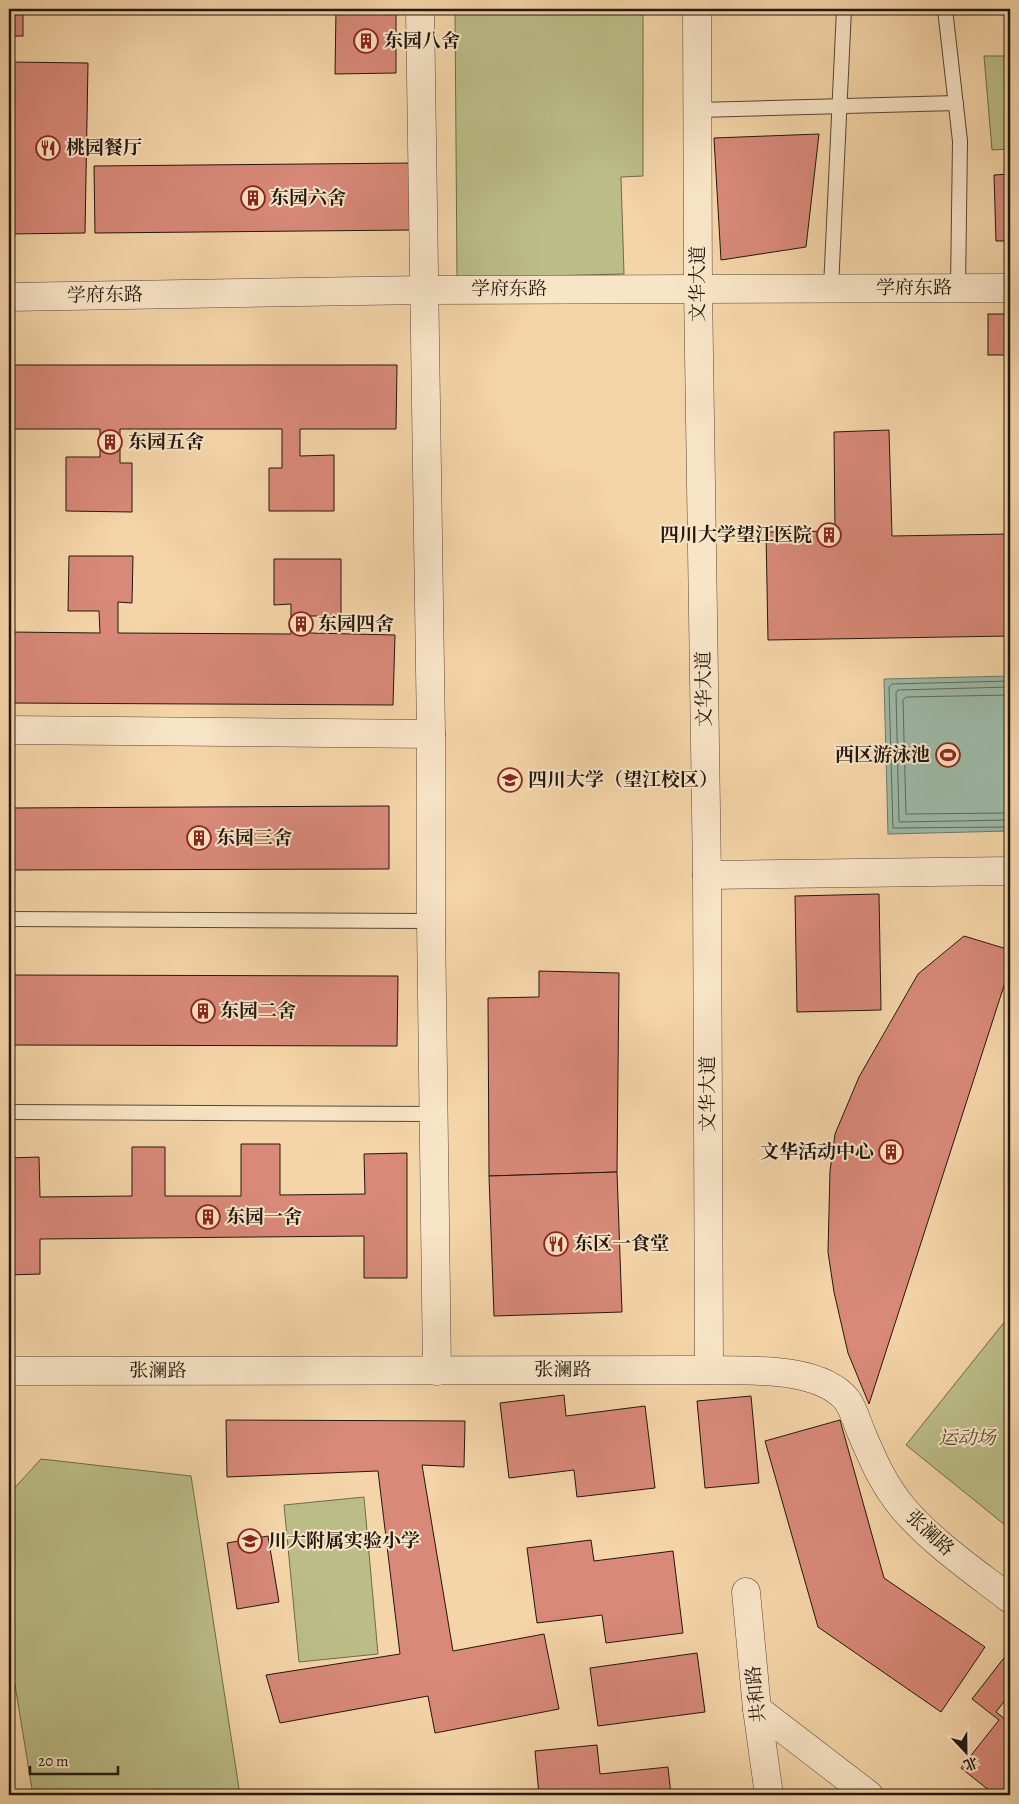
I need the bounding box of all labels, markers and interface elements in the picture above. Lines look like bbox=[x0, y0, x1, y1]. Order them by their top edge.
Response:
building icon: 东园八舍 bbox=[353, 28, 379, 54]
place label: 东园八舍 bbox=[384, 28, 460, 54]
restaurant icon: 桃园餐厅 bbox=[35, 135, 61, 161]
place label: 桃园餐厅 bbox=[66, 135, 142, 161]
building icon: 东园六舍 bbox=[240, 185, 266, 211]
place label: 东园六舍 bbox=[270, 185, 346, 211]
street label: 文华大道 bbox=[685, 246, 711, 322]
street label: 学府东路 bbox=[876, 275, 952, 301]
street label: 学府东路 bbox=[471, 276, 547, 302]
street label: 学府东路 bbox=[67, 281, 143, 309]
building icon: 东园五舍 bbox=[97, 429, 123, 455]
place label: 东园五舍 bbox=[128, 429, 204, 455]
place label: 四川大学望江医院 bbox=[660, 522, 812, 548]
building icon: 四川大学望江医院 bbox=[816, 522, 842, 548]
building icon: 东园四舍 bbox=[288, 611, 314, 637]
place label: 东园四舍 bbox=[318, 611, 394, 637]
street label: 文华大道 bbox=[690, 651, 718, 727]
place label: 西区游泳池 bbox=[835, 742, 930, 768]
sports icon: 西区游泳池 bbox=[935, 742, 961, 768]
school or university icon: 四川大学（望江校区） bbox=[497, 767, 523, 793]
place label: 四川大学（望江校区） bbox=[528, 767, 718, 793]
building icon: 东园三舍 bbox=[186, 825, 212, 851]
place label: 东园三舍 bbox=[216, 825, 292, 851]
building icon: 东园二舍 bbox=[190, 998, 216, 1024]
place label: 东园二舍 bbox=[220, 998, 296, 1024]
street label: 文华大道 bbox=[695, 1056, 721, 1132]
place label: 文华活动中心 bbox=[760, 1139, 874, 1165]
building icon: 文华活动中心 bbox=[878, 1139, 904, 1165]
building icon: 东园一舍 bbox=[195, 1204, 221, 1230]
place label: 东园一舍 bbox=[226, 1204, 302, 1230]
restaurant icon: 东区一食堂 bbox=[543, 1231, 569, 1257]
place label: 东区一食堂 bbox=[574, 1231, 669, 1257]
street label: 张澜路 bbox=[534, 1357, 592, 1383]
street label: 张澜路 bbox=[129, 1358, 187, 1384]
park label: 运动场 bbox=[938, 1425, 997, 1451]
street label: 张澜路 bbox=[900, 1504, 960, 1562]
school or university icon: 川大附属实验小学 bbox=[237, 1528, 263, 1554]
place label: 川大附属实验小学 bbox=[268, 1528, 420, 1554]
street label: 共和路 bbox=[740, 1664, 772, 1724]
north arrow bbox=[942, 1726, 992, 1776]
scale bar bbox=[30, 1744, 118, 1776]
text: 20 m bbox=[38, 1751, 69, 1771]
text: 北 bbox=[961, 1752, 981, 1775]

